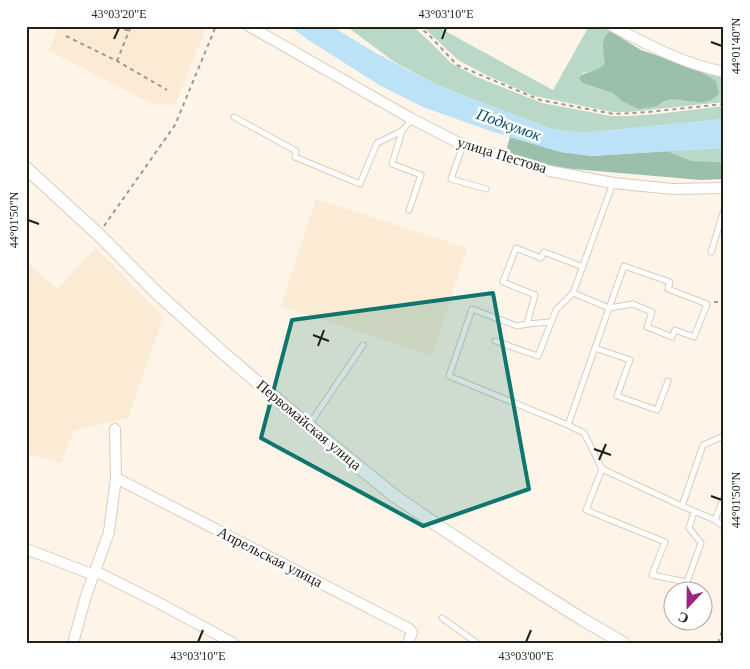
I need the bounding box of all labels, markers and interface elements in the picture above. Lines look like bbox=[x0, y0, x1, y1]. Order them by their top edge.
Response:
text: 43°03'20"E bbox=[91, 7, 147, 21]
text: 43°03'10"E bbox=[418, 7, 474, 21]
text: 44°01'40"N bbox=[729, 17, 743, 74]
water label: Подкумок bbox=[473, 105, 544, 145]
street label: улица Пестова bbox=[455, 134, 549, 176]
text: 44°01'50"N bbox=[7, 191, 21, 248]
street label: Первомайская улица bbox=[254, 377, 365, 474]
text: 44°01'50"N bbox=[729, 471, 743, 528]
street label: Апрельская улица bbox=[215, 524, 325, 590]
north arrow bbox=[662, 582, 712, 632]
text: С bbox=[676, 609, 691, 626]
text: 43°03'10"E bbox=[170, 649, 226, 663]
text: 43°03'00"E bbox=[498, 649, 554, 663]

